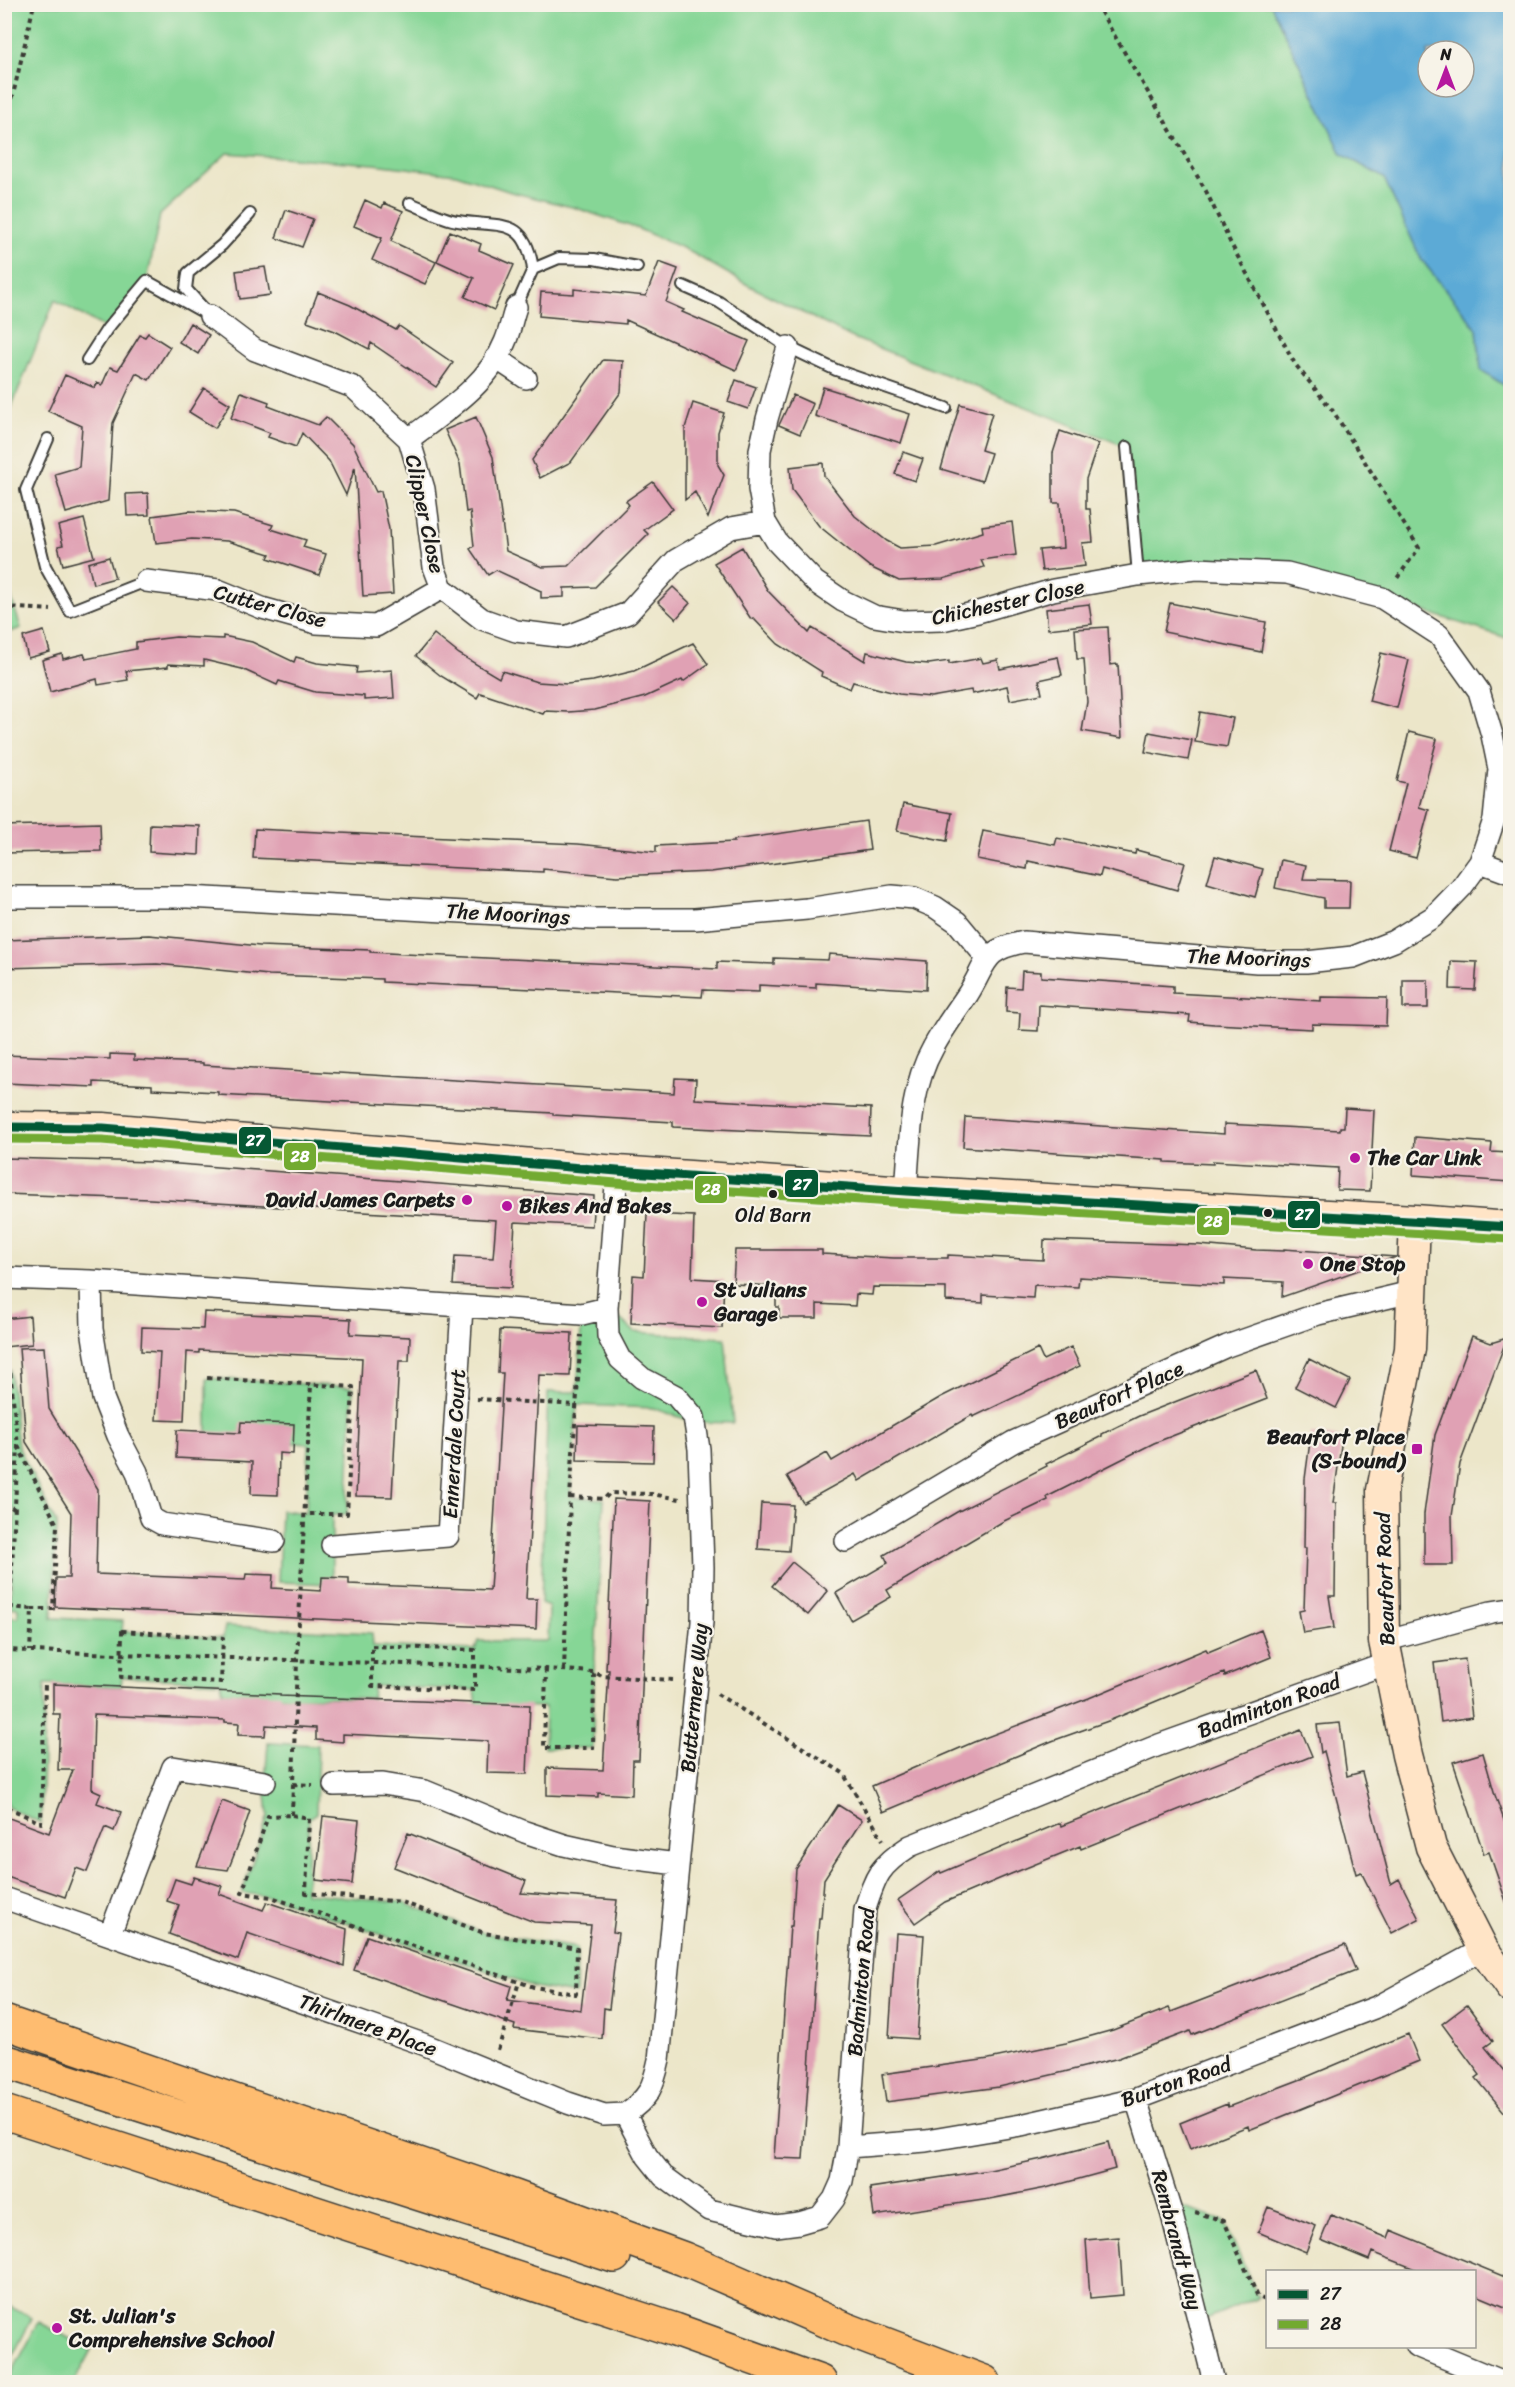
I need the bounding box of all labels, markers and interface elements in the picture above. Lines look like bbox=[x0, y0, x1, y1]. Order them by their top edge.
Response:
north arrow bbox=[1416, 39, 1476, 99]
text: N bbox=[1439, 40, 1452, 69]
street label: Clipper Close bbox=[394, 451, 456, 577]
street label: Chichester Close bbox=[928, 567, 1088, 637]
street label: Cutter Close bbox=[209, 573, 331, 639]
street label: The Moorings bbox=[445, 892, 571, 936]
street label: The Moorings bbox=[1186, 937, 1312, 979]
line badge: 27 bbox=[238, 1126, 272, 1155]
text: 27 bbox=[245, 1126, 266, 1155]
place label: The Car Link bbox=[1367, 1139, 1483, 1177]
line badge: 28 bbox=[283, 1142, 317, 1171]
text: 28 bbox=[290, 1142, 310, 1171]
marker: The Car Link bbox=[1348, 1151, 1362, 1165]
line badge: 27 bbox=[784, 1169, 819, 1198]
text: 27 bbox=[792, 1170, 813, 1199]
line badge: 28 bbox=[694, 1175, 728, 1204]
text: 28 bbox=[701, 1175, 721, 1204]
place label: David James Carpets bbox=[266, 1181, 455, 1219]
place label: Bikes And Bakes bbox=[519, 1187, 672, 1225]
marker: Old Barn bbox=[767, 1188, 779, 1200]
marker: David James Carpets bbox=[460, 1193, 474, 1207]
place label: Old Barn bbox=[735, 1198, 811, 1233]
marker: Bikes And Bakes bbox=[500, 1199, 514, 1213]
line badge: 27 bbox=[1287, 1200, 1321, 1229]
text: 27 bbox=[1294, 1200, 1315, 1229]
line badge: 28 bbox=[1196, 1207, 1230, 1236]
text: 28 bbox=[1203, 1207, 1223, 1236]
unlabelled marker bbox=[1262, 1207, 1274, 1219]
place label: One Stop bbox=[1320, 1245, 1405, 1283]
marker: One Stop bbox=[1301, 1257, 1315, 1271]
place label: St Julians Garage bbox=[713, 1271, 808, 1333]
marker: St Julians Garage bbox=[695, 1295, 709, 1309]
street label: Beaufort Place bbox=[1048, 1350, 1190, 1440]
street label: Ennerdale Court bbox=[431, 1368, 477, 1520]
place label: Beaufort Place (S-bound) bbox=[1267, 1418, 1407, 1480]
marker: Beaufort Place (S-bound) bbox=[1410, 1442, 1424, 1456]
street label: Beaufort Road bbox=[1364, 1510, 1406, 1646]
street label: Buttermere Way bbox=[669, 1622, 719, 1774]
street label: Badminton Road bbox=[1192, 1662, 1348, 1749]
street label: Badminton Road bbox=[836, 1904, 887, 2058]
street label: Thirlmere Place bbox=[293, 1982, 443, 2068]
street label: Burton Road bbox=[1116, 2045, 1238, 2119]
street label: Rembrandt Way bbox=[1140, 2166, 1214, 2315]
legend bbox=[1266, 2270, 1476, 2348]
text: 27 bbox=[1320, 2278, 1342, 2310]
place label: St. Julian's Comprehensive School bbox=[68, 2297, 275, 2359]
text: 28 bbox=[1320, 2308, 1341, 2340]
marker: St. Julian's Comprehensive School bbox=[50, 2321, 64, 2335]

